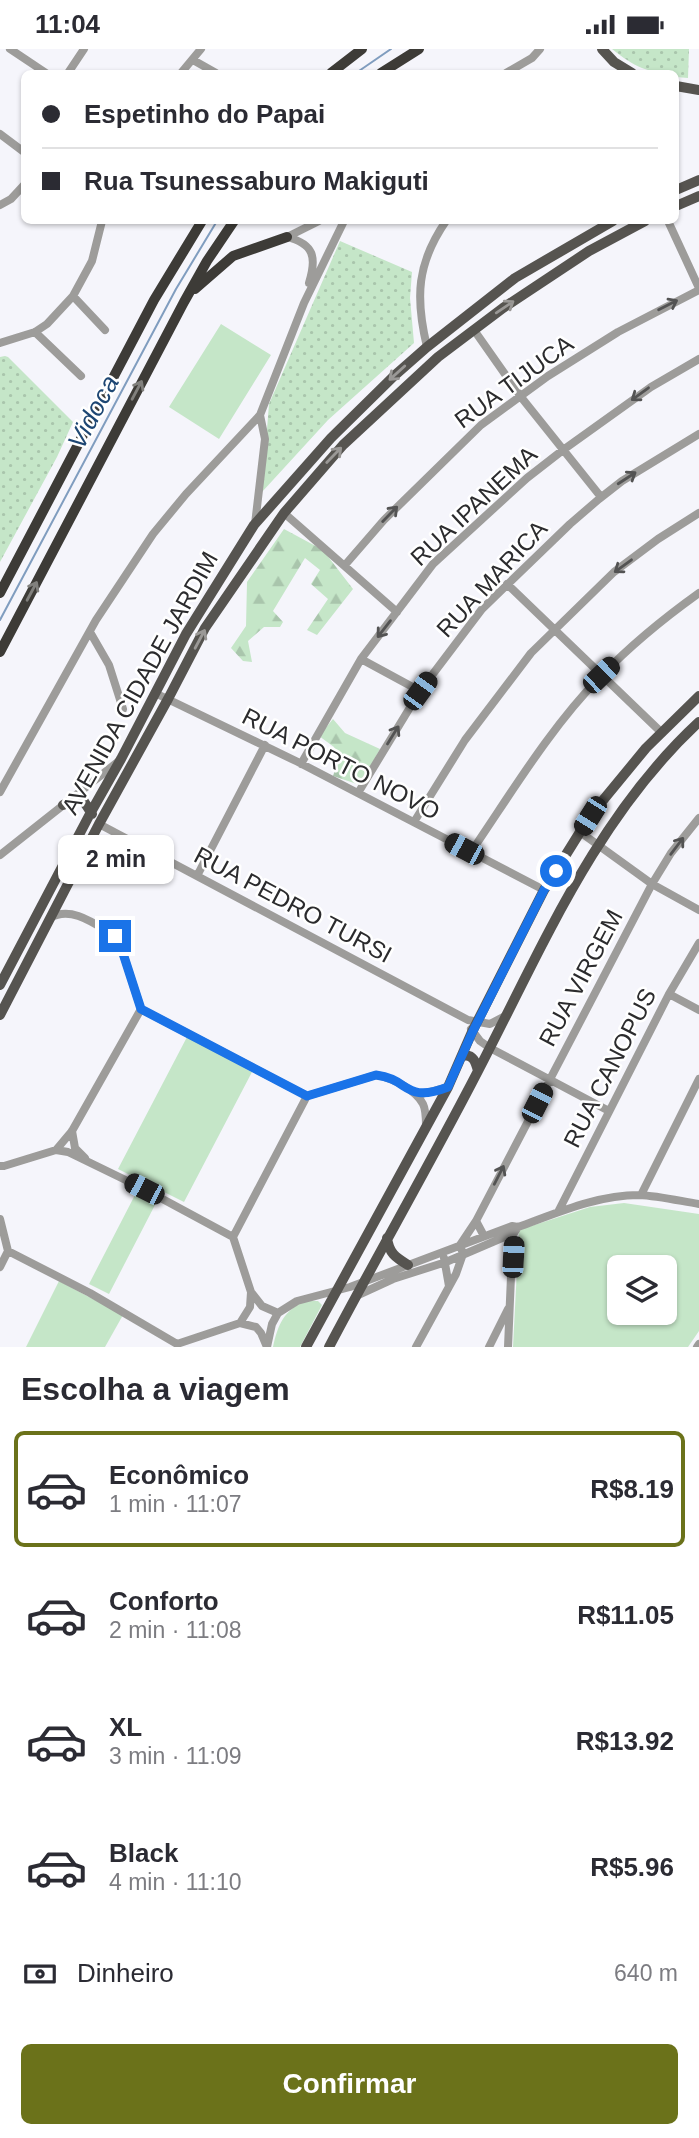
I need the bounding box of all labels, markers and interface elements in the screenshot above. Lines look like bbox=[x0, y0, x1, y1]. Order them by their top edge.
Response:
text: 11:04 bbox=[35, 9, 100, 39]
text: Espetinho do Papai bbox=[84, 99, 325, 129]
text: Rua Tsunessaburo Makiguti bbox=[84, 166, 429, 196]
one-way arrow bbox=[658, 298, 678, 312]
one-way arrow bbox=[495, 299, 514, 314]
street label: RUA TIJUCA bbox=[449, 330, 578, 434]
one-way arrow bbox=[389, 364, 407, 380]
water label: Vidoca bbox=[61, 370, 125, 454]
one-way arrow bbox=[131, 380, 145, 401]
one-way arrow bbox=[631, 386, 650, 401]
street label: RUA IPANEMA bbox=[405, 440, 542, 571]
one-way arrow bbox=[325, 447, 342, 464]
one-way arrow bbox=[617, 471, 636, 486]
one-way arrow bbox=[382, 505, 399, 522]
street label: RUA MARICA bbox=[431, 515, 552, 642]
street label: AVENIDA CIDADE JARDIM bbox=[56, 547, 223, 819]
one-way arrow bbox=[614, 559, 633, 573]
one-way arrow bbox=[25, 582, 39, 602]
one-way arrow bbox=[376, 619, 391, 638]
one-way arrow bbox=[193, 629, 207, 649]
car bbox=[579, 653, 624, 697]
car bbox=[400, 668, 441, 714]
street label: RUA PORTO NOVO bbox=[238, 702, 444, 825]
one-way arrow bbox=[386, 725, 400, 745]
car bbox=[570, 793, 611, 839]
car bbox=[441, 830, 488, 868]
callout: 2 min bbox=[57, 835, 173, 883]
one-way arrow bbox=[669, 837, 684, 856]
street label: RUA PEDRO TURSI bbox=[190, 841, 397, 968]
text: 2 min bbox=[86, 846, 146, 872]
route start bbox=[540, 855, 572, 887]
street label: RUA VIRGEM bbox=[533, 905, 628, 1051]
route end bbox=[99, 920, 131, 952]
street label: RUA CANOPUS bbox=[558, 984, 661, 1152]
car bbox=[519, 1080, 556, 1126]
one-way arrow bbox=[493, 1166, 507, 1186]
car bbox=[121, 1170, 168, 1208]
car bbox=[502, 1235, 525, 1279]
map controls bbox=[607, 1255, 677, 1325]
button: layers bbox=[607, 1255, 677, 1325]
text: Escolha a viagem bbox=[21, 1371, 290, 1407]
icon: car bbox=[25, 1458, 88, 1521]
text: Econômico bbox=[109, 1460, 249, 1490]
text: R$8.19 bbox=[590, 1474, 674, 1504]
text: 1 min · 11:07 bbox=[109, 1491, 242, 1517]
icon: car bbox=[25, 1584, 88, 1647]
text: Conforto bbox=[109, 1586, 219, 1616]
text: R$11.05 bbox=[577, 1600, 674, 1630]
text: 2 min · 11:08 bbox=[109, 1617, 242, 1643]
icon: car bbox=[25, 1710, 88, 1773]
text: XL bbox=[109, 1712, 142, 1742]
text: R$13.92 bbox=[576, 1726, 674, 1756]
text: 3 min · 11:09 bbox=[109, 1743, 242, 1769]
icon: car bbox=[25, 1836, 88, 1899]
text: Black bbox=[109, 1838, 178, 1868]
text: R$5.96 bbox=[590, 1852, 674, 1882]
text: 4 min · 11:10 bbox=[109, 1869, 242, 1895]
icon: cash bbox=[21, 1955, 59, 1993]
text: Dinheiro bbox=[77, 1958, 174, 1988]
text: 640 m bbox=[614, 1960, 678, 1986]
button: Confirmar bbox=[21, 2044, 678, 2124]

